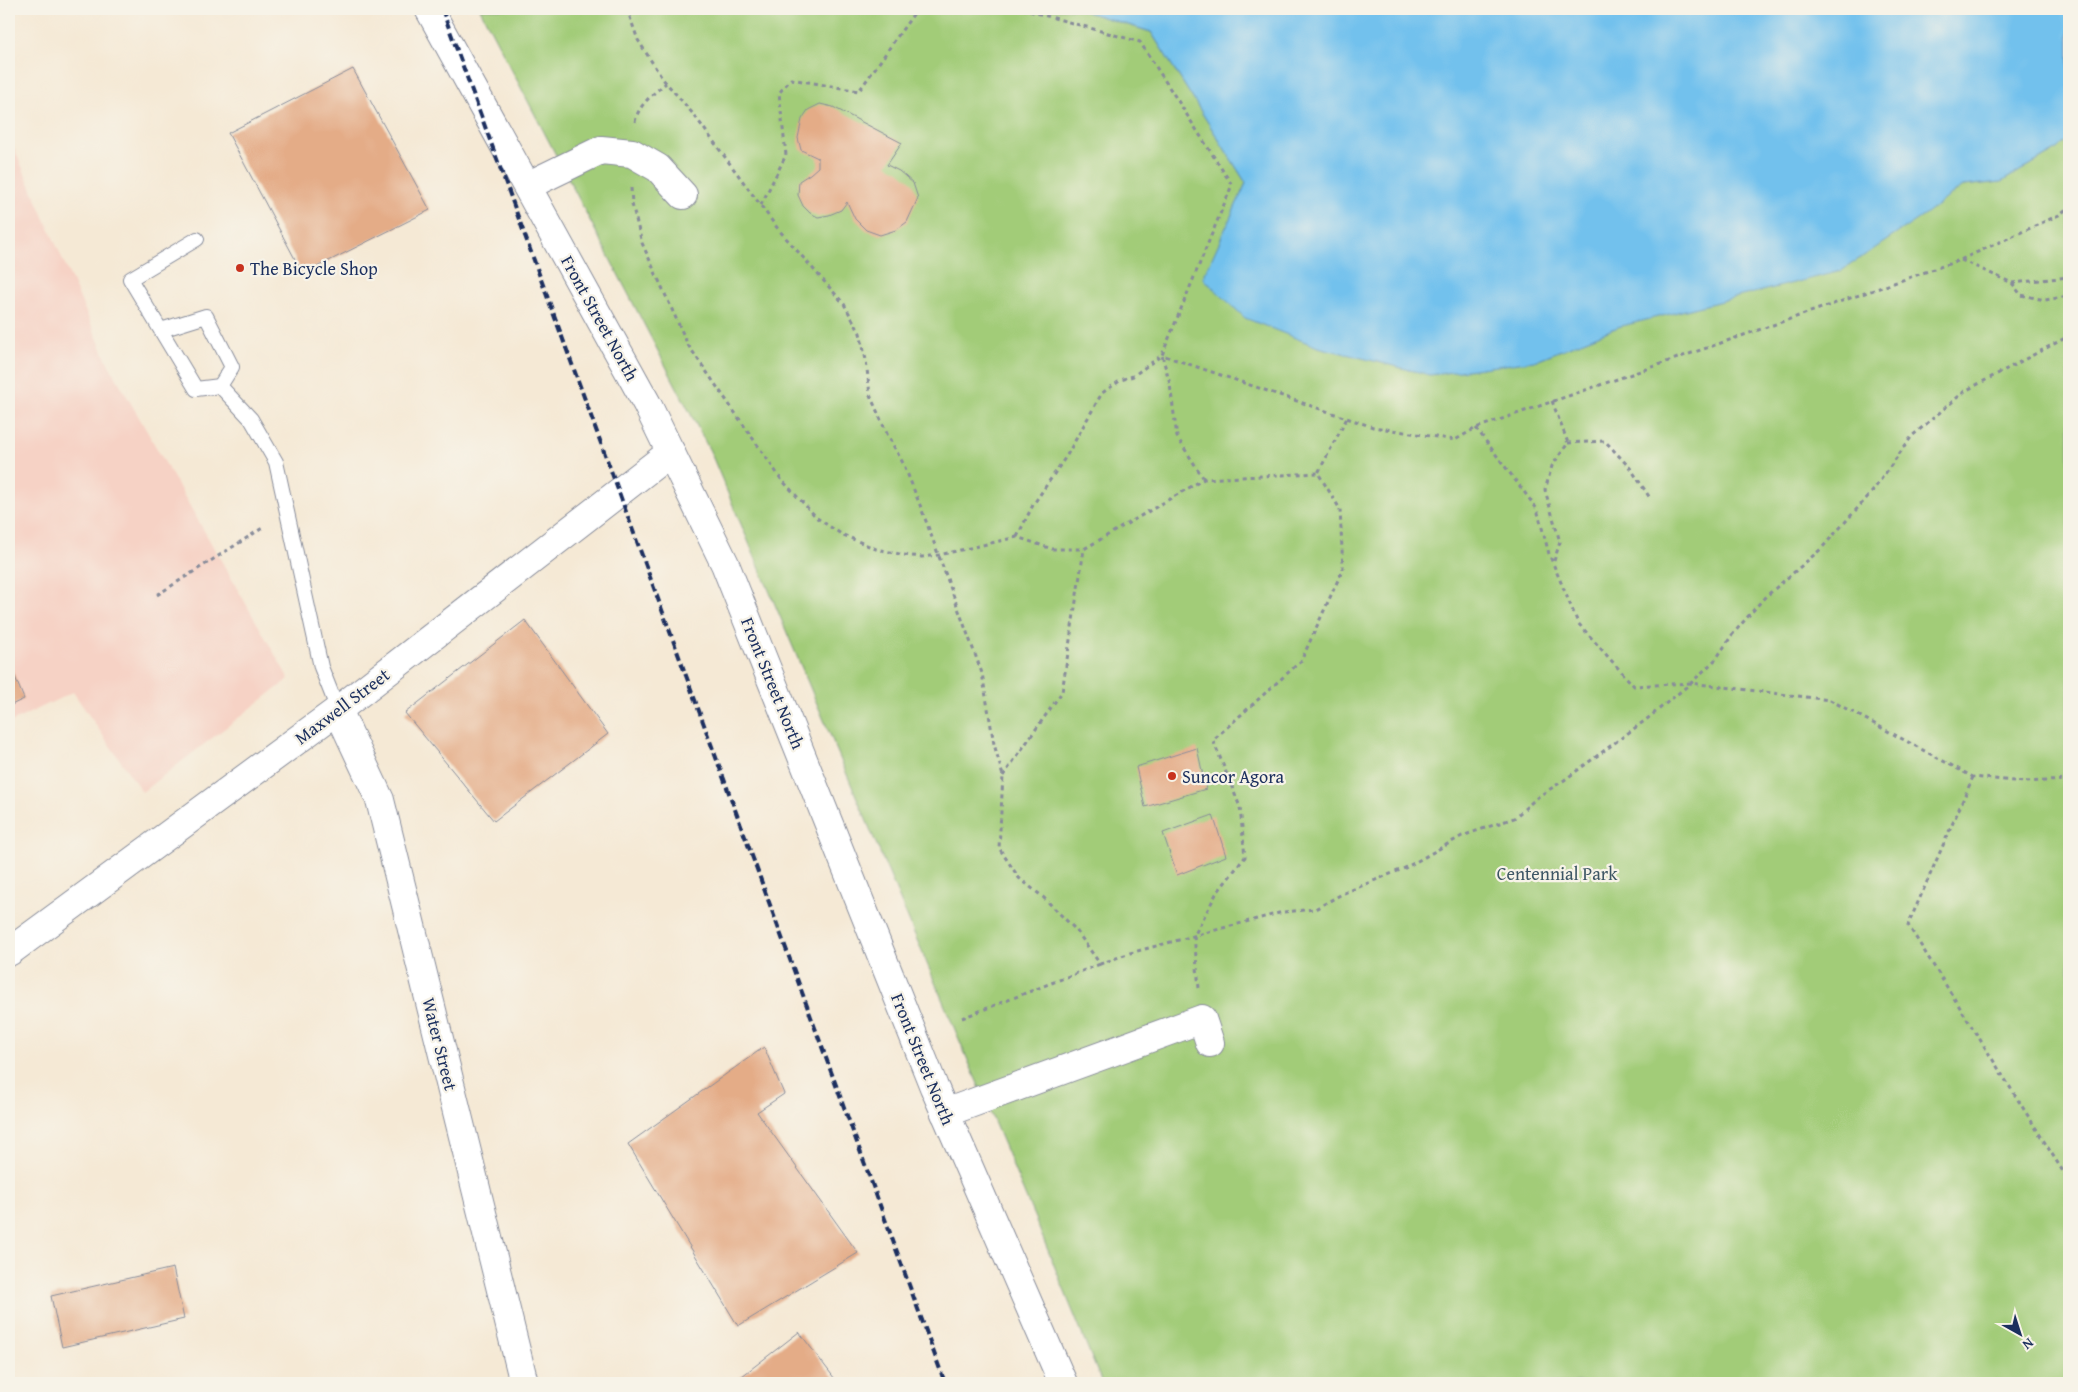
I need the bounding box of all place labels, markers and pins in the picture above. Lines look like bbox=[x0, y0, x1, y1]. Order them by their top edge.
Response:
place label: The Bicycle Shop bbox=[250, 255, 378, 282]
marker: The Bicycle Shop bbox=[234, 262, 246, 274]
place label: Suncor Agora bbox=[1182, 763, 1284, 790]
marker: Suncor Agora bbox=[1166, 770, 1178, 782]

